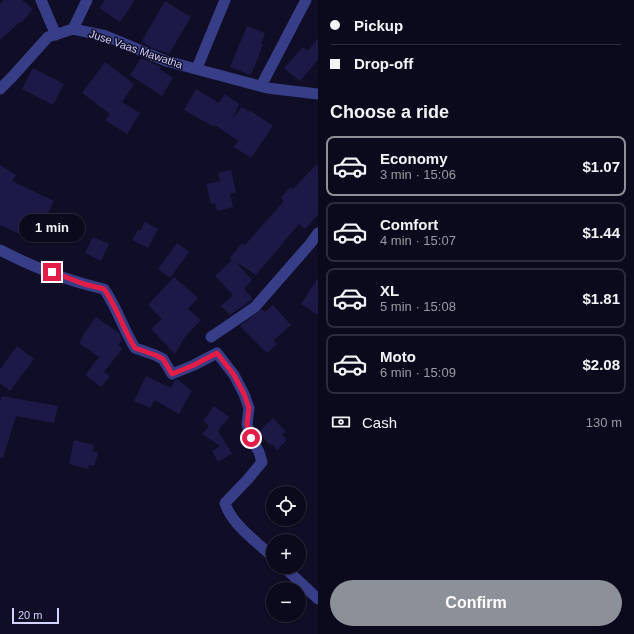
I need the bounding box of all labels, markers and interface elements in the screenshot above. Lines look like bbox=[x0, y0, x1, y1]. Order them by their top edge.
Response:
text: Pickup bbox=[354, 17, 403, 34]
street label: Juse Vaas Mawatha bbox=[88, 27, 185, 71]
text: Drop-off bbox=[354, 55, 413, 72]
text: Choose a ride bbox=[330, 102, 449, 122]
icon: car bbox=[332, 148, 368, 184]
text: Economy bbox=[380, 150, 448, 167]
text: $1.07 bbox=[582, 158, 620, 175]
text: 3 min · 15:06 bbox=[380, 167, 456, 182]
callout: 1 min bbox=[19, 214, 85, 242]
icon: car bbox=[332, 214, 368, 250]
text: Comfort bbox=[380, 216, 438, 233]
text: 1 min bbox=[35, 220, 69, 235]
text: $1.44 bbox=[582, 224, 620, 241]
text: 4 min · 15:07 bbox=[380, 233, 456, 248]
route end bbox=[43, 263, 61, 281]
icon: car bbox=[332, 280, 368, 316]
text: XL bbox=[380, 282, 399, 299]
text: $1.81 bbox=[582, 290, 620, 307]
text: 5 min · 15:08 bbox=[380, 299, 456, 314]
icon: car bbox=[332, 346, 368, 382]
text: Moto bbox=[380, 348, 416, 365]
text: $2.08 bbox=[582, 356, 620, 373]
text: 6 min · 15:09 bbox=[380, 365, 456, 380]
icon: cash bbox=[330, 411, 352, 433]
text: Cash bbox=[362, 414, 397, 431]
text: 130 m bbox=[586, 415, 622, 430]
route start bbox=[242, 429, 260, 447]
map controls bbox=[266, 486, 306, 622]
button: locate bbox=[266, 486, 306, 526]
button: + bbox=[266, 534, 306, 574]
button: Confirm bbox=[330, 580, 622, 626]
button: − bbox=[266, 582, 306, 622]
scale bar bbox=[12, 606, 59, 625]
text: 20 m bbox=[18, 609, 42, 621]

